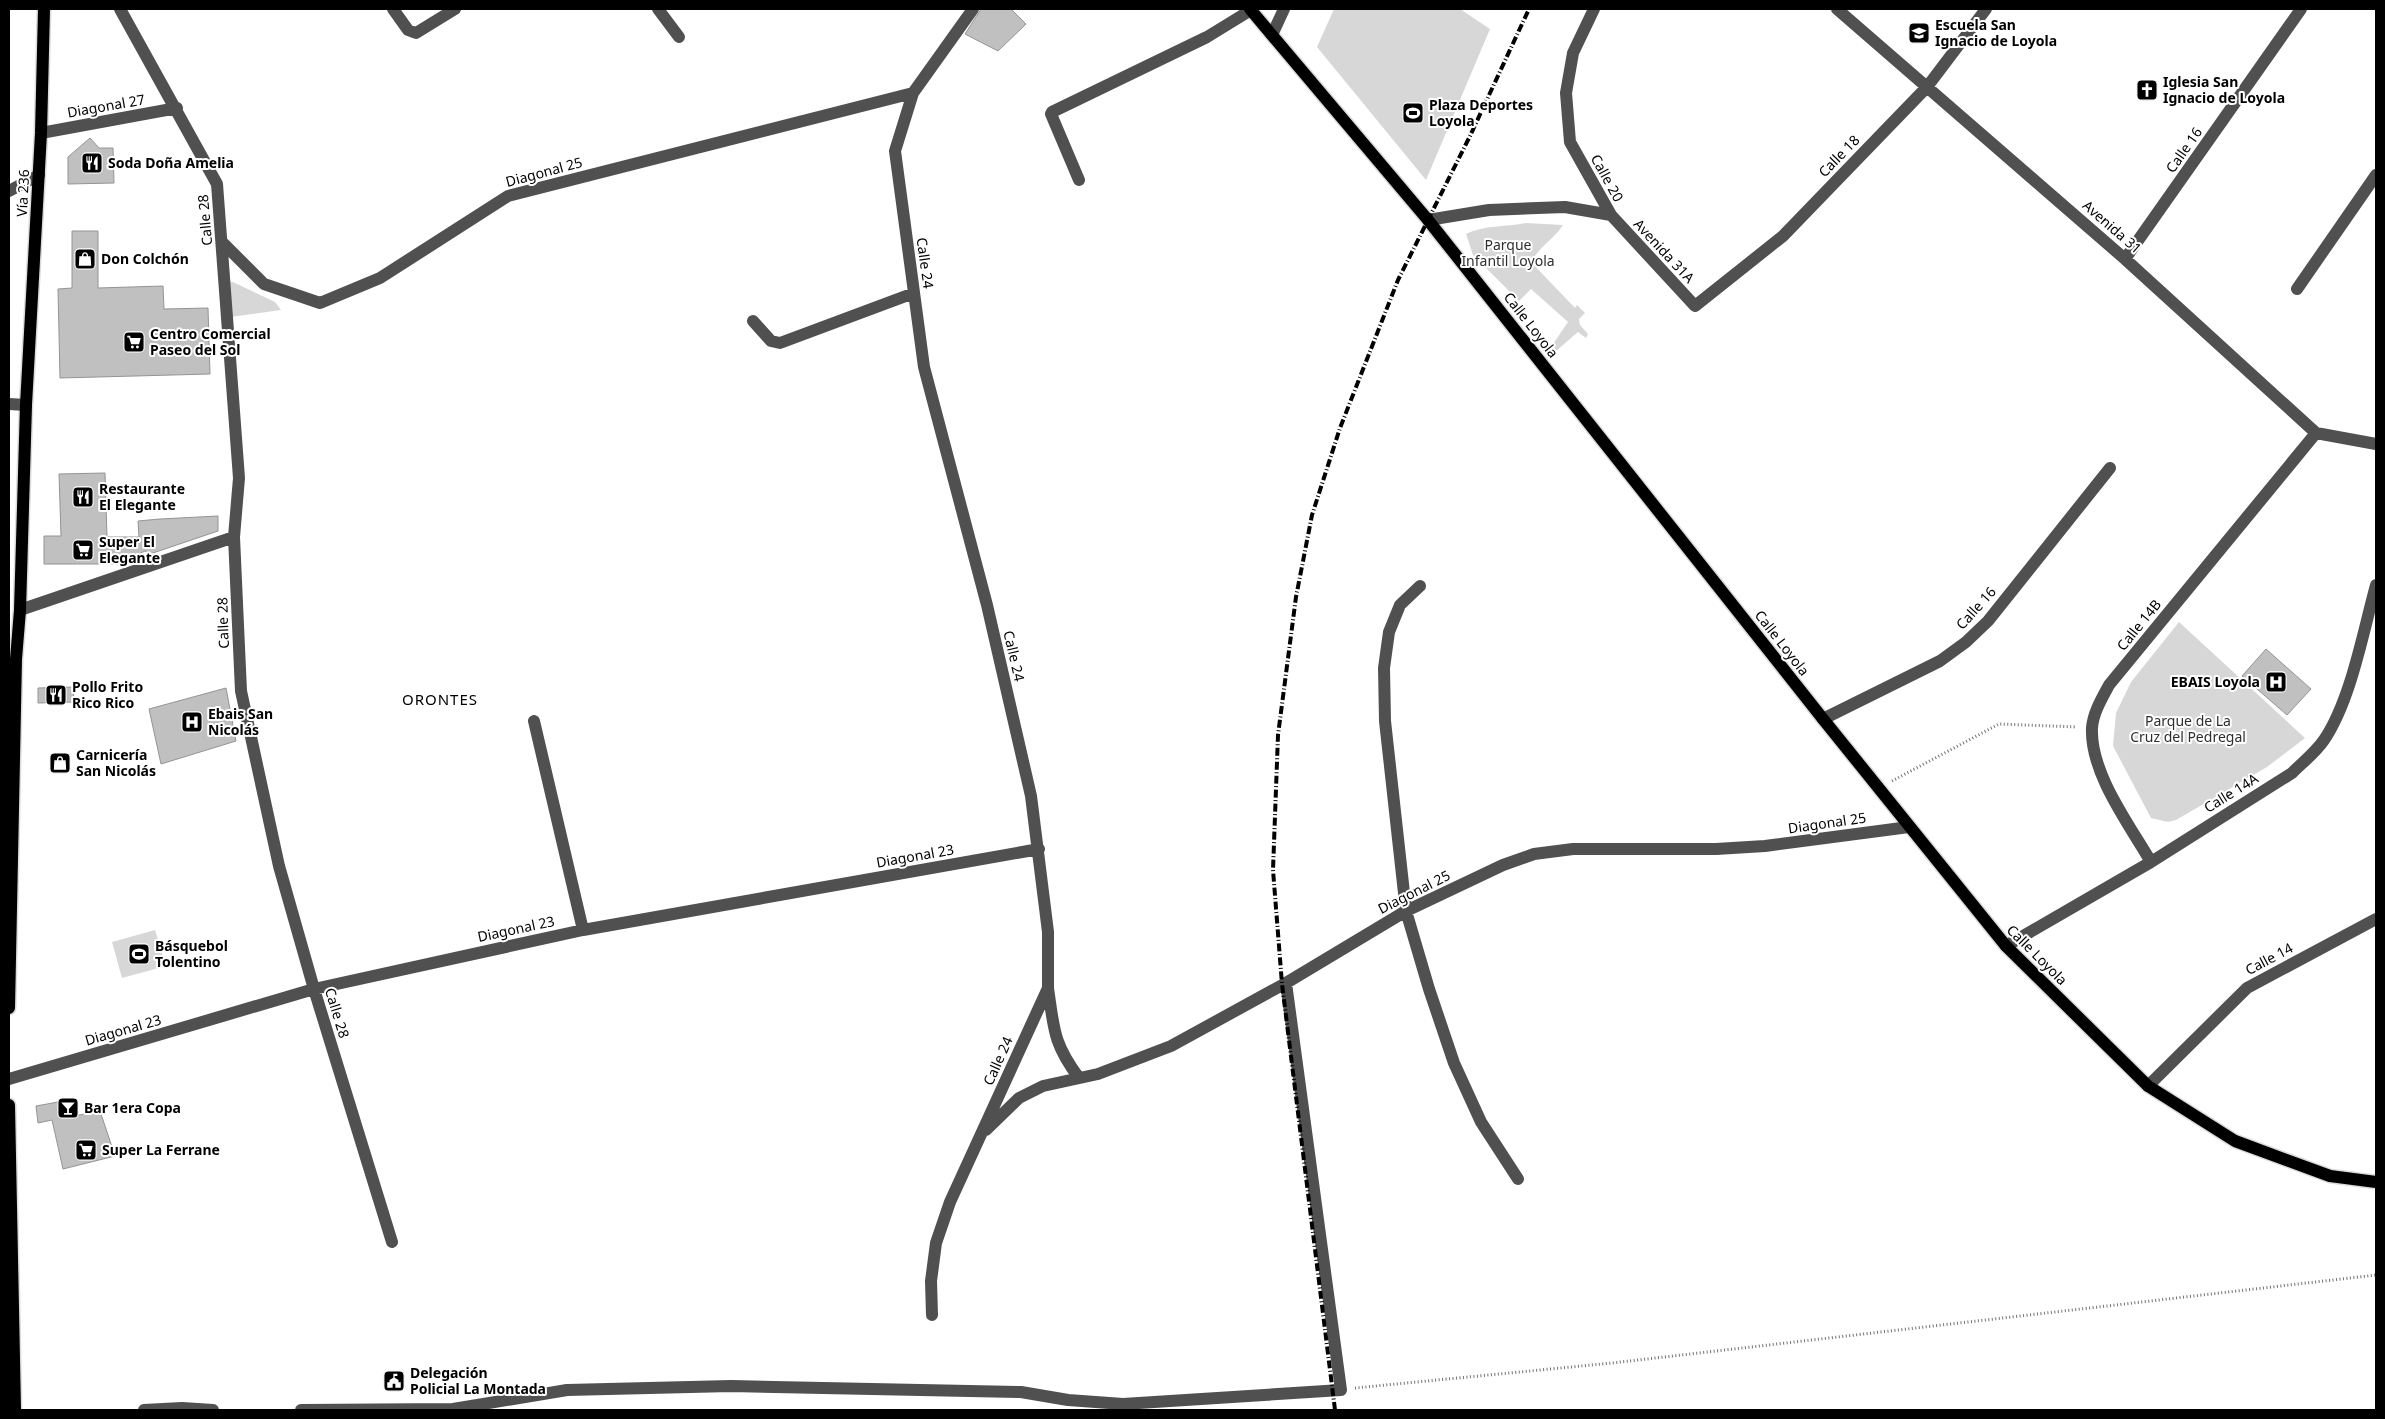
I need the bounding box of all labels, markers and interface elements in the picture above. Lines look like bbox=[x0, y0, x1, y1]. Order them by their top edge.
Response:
place label: Escuela San Ignacio de Loyola bbox=[1935, 15, 2057, 50]
school or university icon: Escuela San Ignacio de Loyola bbox=[1907, 21, 1931, 45]
place label: Iglesia San Ignacio de Loyola bbox=[2163, 72, 2285, 107]
church icon: Iglesia San Ignacio de Loyola bbox=[2135, 78, 2159, 102]
street label: Diagonal 27 bbox=[66, 89, 146, 122]
place label: Plaza Deportes Loyola bbox=[1429, 95, 1533, 130]
sports icon: Plaza Deportes Loyola bbox=[1401, 101, 1425, 125]
street label: Calle 16 bbox=[2161, 123, 2206, 176]
street label: Calle 18 bbox=[1814, 131, 1863, 181]
restaurant icon: Soda Doña Amelia bbox=[80, 151, 104, 175]
street label: Calle 20 bbox=[1587, 151, 1628, 205]
street label: Diagonal 25 bbox=[503, 152, 584, 191]
place label: Soda Doña Amelia bbox=[108, 153, 234, 172]
street label: Vía 236 bbox=[12, 169, 33, 217]
street label: Calle 28 bbox=[193, 194, 216, 247]
street label: Avenida 31 bbox=[2079, 196, 2146, 258]
street label: Avenida 31A bbox=[1630, 214, 1699, 287]
park label: Parque Infantil Loyola bbox=[1461, 235, 1555, 270]
street label: Calle 24 bbox=[913, 236, 938, 290]
shop icon: Don Colchón bbox=[73, 247, 97, 271]
place label: Don Colchón bbox=[101, 249, 189, 268]
street label: Calle Loyola bbox=[1500, 288, 1563, 361]
place label: Centro Comercial Paseo del Sol bbox=[150, 324, 271, 359]
supermarket icon: Centro Comercial Paseo del Sol bbox=[122, 330, 146, 354]
place label: Restaurante El Elegante bbox=[99, 479, 185, 514]
restaurant icon: Restaurante El Elegante bbox=[71, 485, 95, 509]
place label: Super El Elegante bbox=[99, 532, 160, 567]
supermarket icon: Super El Elegante bbox=[71, 538, 95, 562]
street label: Calle 16 bbox=[1951, 582, 2000, 633]
street label: Calle 14B bbox=[2112, 595, 2165, 654]
street label: Calle 28 bbox=[212, 597, 233, 649]
street label: Calle Loyola bbox=[1751, 606, 1814, 679]
street label: Calle 24 bbox=[999, 629, 1030, 683]
hospital icon: EBAIS Loyola bbox=[2264, 670, 2288, 694]
place label: EBAIS Loyola bbox=[2171, 672, 2260, 691]
place label: Pollo Frito Rico Rico bbox=[72, 677, 143, 712]
restaurant icon: Pollo Frito Rico Rico bbox=[44, 683, 68, 707]
district label: ORONTES bbox=[402, 689, 478, 709]
place label: Ebais San Nicolás bbox=[208, 704, 273, 739]
hospital icon: Ebais San Nicolás bbox=[180, 710, 204, 734]
park label: Parque de La Cruz del Pedregal bbox=[2130, 711, 2246, 746]
place label: Carnicería San Nicolás bbox=[76, 745, 156, 780]
shop icon: Carnicería San Nicolás bbox=[48, 751, 72, 775]
street label: Calle 14A bbox=[2200, 768, 2261, 817]
street label: Diagonal 25 bbox=[1787, 808, 1867, 837]
street label: Diagonal 23 bbox=[875, 839, 955, 872]
street label: Diagonal 25 bbox=[1374, 865, 1453, 918]
street label: Diagonal 23 bbox=[476, 911, 556, 946]
street label: Calle Loyola bbox=[2003, 920, 2072, 989]
place label: Básquebol Tolentino bbox=[155, 936, 228, 971]
street label: Calle 14 bbox=[2242, 938, 2296, 979]
sports icon: Básquebol Tolentino bbox=[127, 942, 151, 966]
street label: Calle 28 bbox=[321, 985, 354, 1040]
street label: Diagonal 23 bbox=[82, 1010, 163, 1049]
street label: Calle 24 bbox=[978, 1033, 1017, 1088]
bar icon: Bar 1era Copa bbox=[56, 1096, 80, 1120]
place label: Bar 1era Copa bbox=[84, 1098, 181, 1117]
supermarket icon: Super La Ferrane bbox=[74, 1138, 98, 1162]
place label: Super La Ferrane bbox=[102, 1140, 220, 1159]
place label: Delegación Policial La Montada bbox=[410, 1363, 546, 1398]
public building icon: Delegación Policial La Montada bbox=[382, 1369, 406, 1393]

